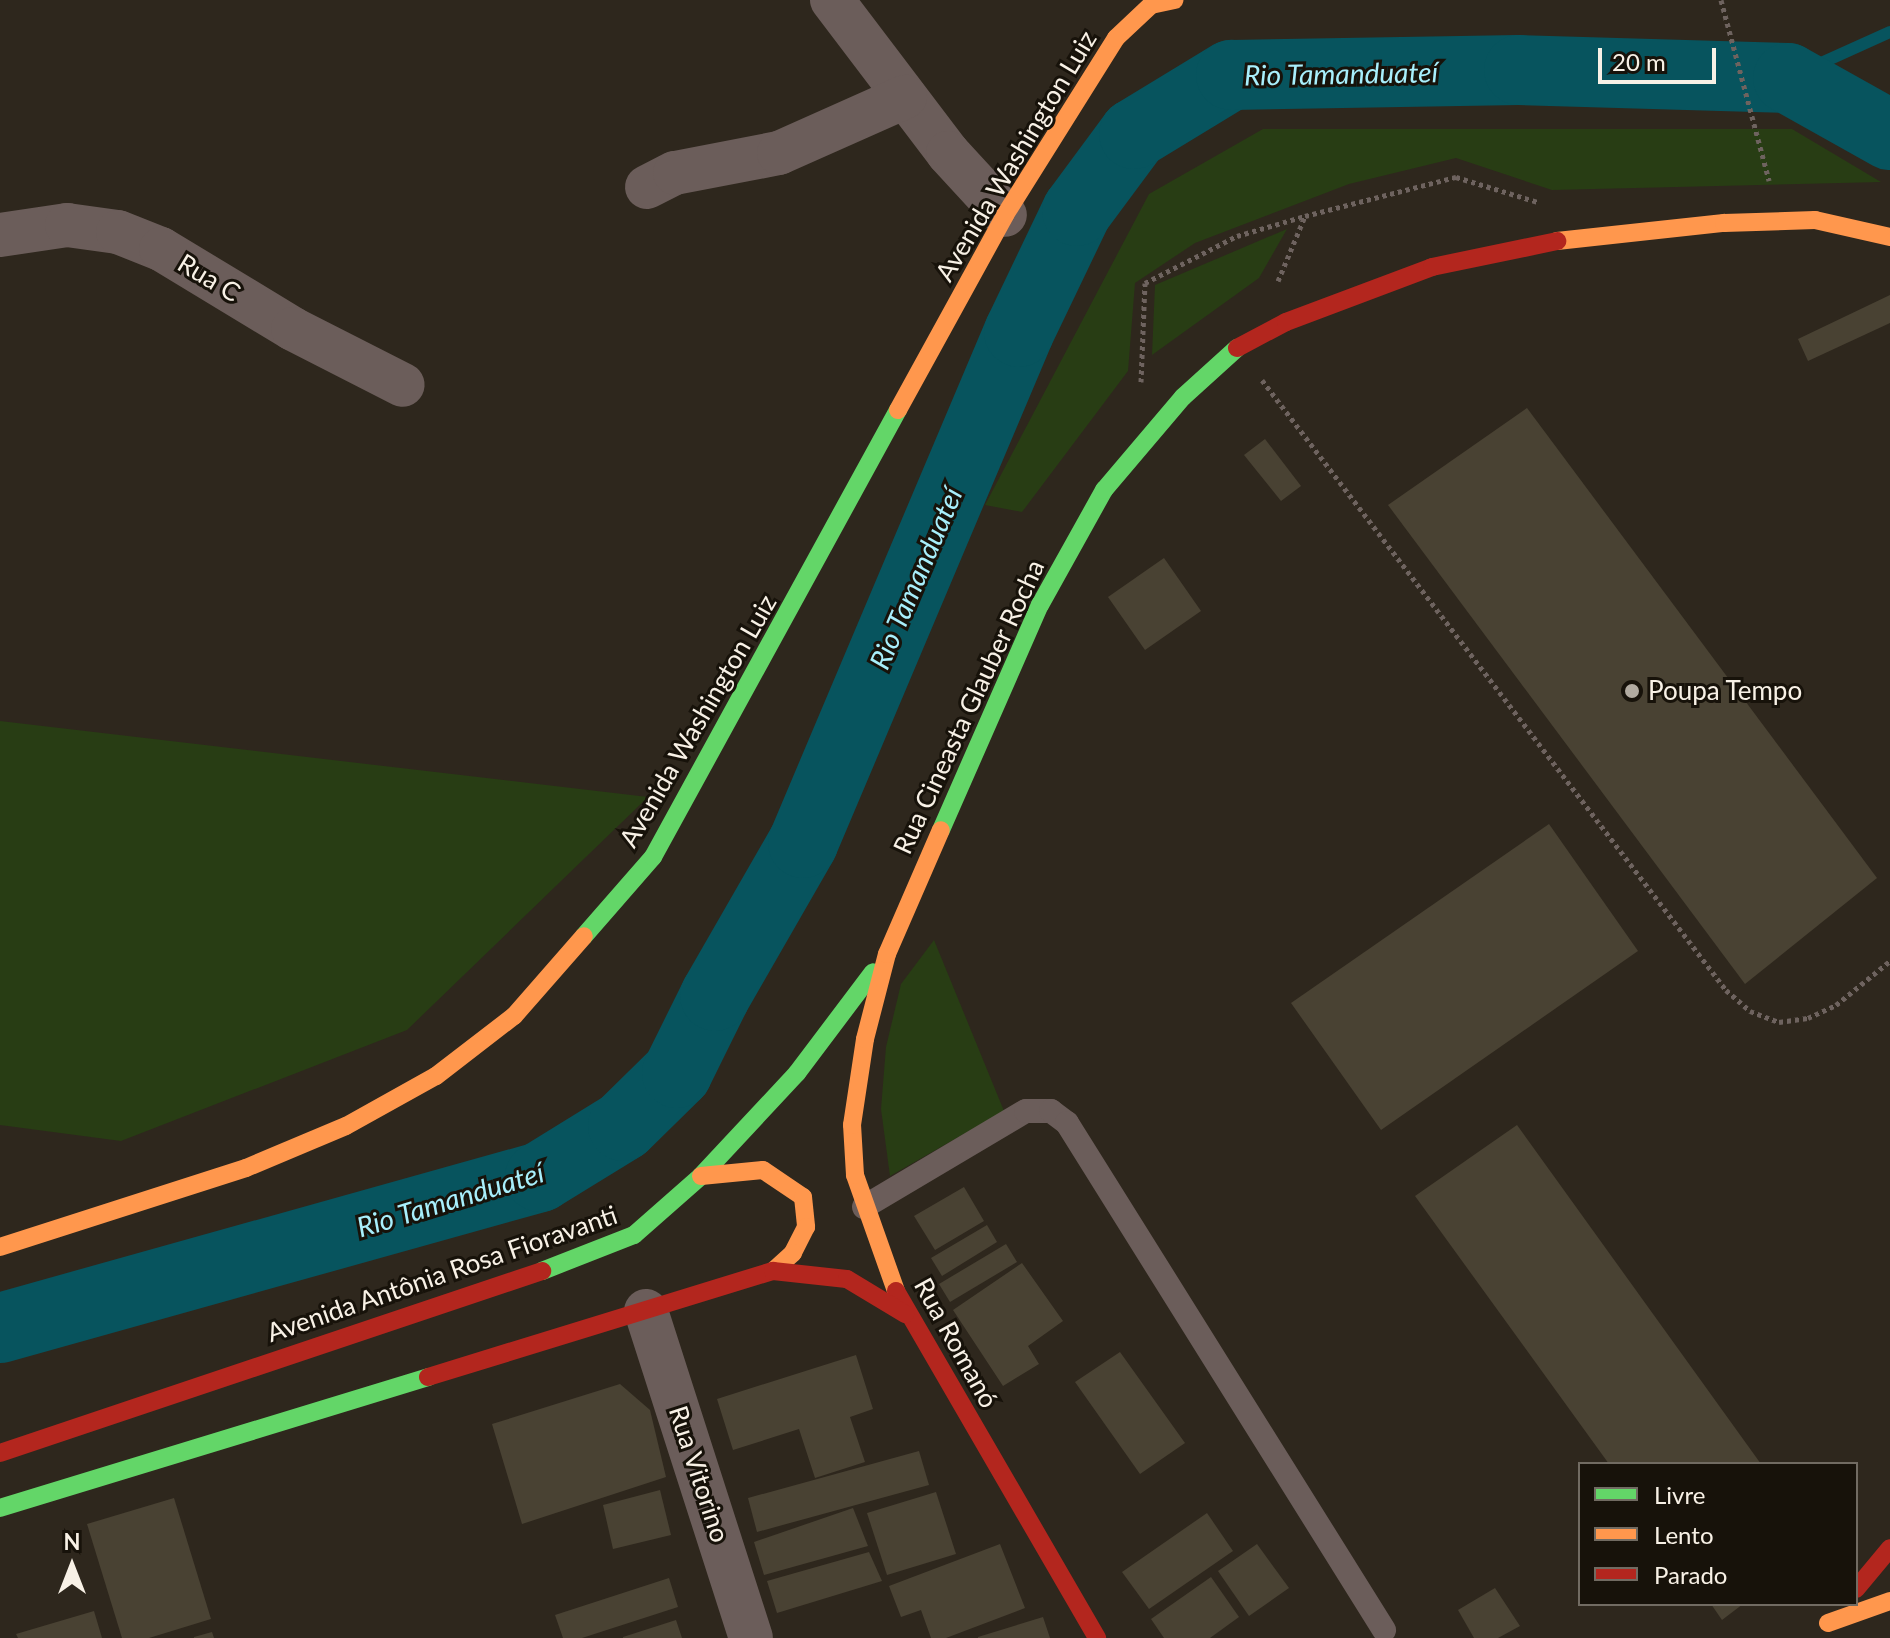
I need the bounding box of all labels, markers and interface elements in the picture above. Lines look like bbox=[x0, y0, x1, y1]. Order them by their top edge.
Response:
street label: Avenida Washington Luiz bbox=[929, 25, 1103, 287]
scale bar bbox=[1602, 32, 1720, 82]
text: 20 m bbox=[1612, 47, 1666, 76]
water label: Rio Tamanduateí bbox=[1243, 55, 1439, 91]
street label: Rua C bbox=[172, 247, 246, 309]
water label: Rio Tamanduateí bbox=[861, 482, 969, 674]
street label: Rua Cineasta Glauber Rocha bbox=[887, 555, 1051, 859]
street label: Avenida Washington Luiz bbox=[613, 589, 783, 853]
place label: Poupa Tempo bbox=[1648, 675, 1803, 707]
marker: Poupa Tempo bbox=[1623, 682, 1641, 700]
water label: Rio Tamanduateí bbox=[352, 1154, 548, 1244]
street label: Avenida Antônia Rosa Fioravanti bbox=[262, 1199, 622, 1349]
street label: Rua Romanó bbox=[908, 1273, 1004, 1413]
street label: Rua Vitorino bbox=[662, 1401, 736, 1547]
legend bbox=[1578, 1462, 1858, 1606]
text: Livre bbox=[1654, 1480, 1705, 1509]
text: Lento bbox=[1654, 1520, 1714, 1549]
north arrow bbox=[32, 1526, 112, 1606]
text: N bbox=[64, 1528, 80, 1555]
text: Parado bbox=[1654, 1560, 1727, 1589]

